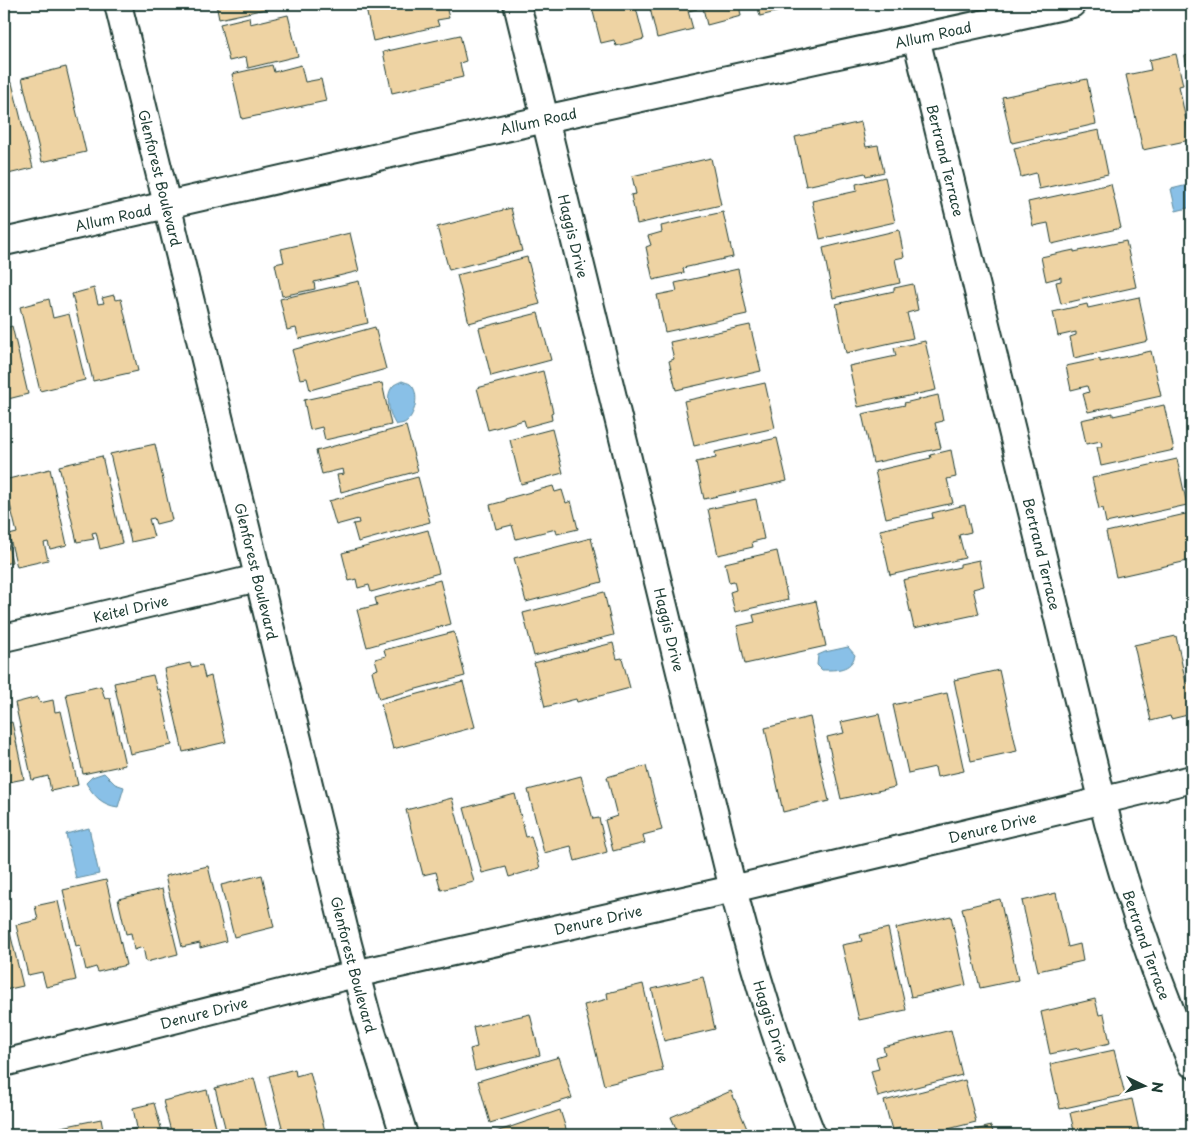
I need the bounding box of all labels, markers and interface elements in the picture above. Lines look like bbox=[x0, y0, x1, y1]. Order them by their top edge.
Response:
street label: Allum Road bbox=[893, 16, 973, 53]
street label: Allum Road bbox=[498, 102, 579, 139]
street label: Bertrand Terrace bbox=[922, 102, 970, 219]
street label: Glenforest Boulevard bbox=[134, 107, 188, 249]
street label: Haggis Drive bbox=[553, 192, 594, 280]
street label: Allum Road bbox=[73, 198, 154, 236]
street label: Bertrand Terrace bbox=[1018, 496, 1066, 612]
street label: Glenforest Boulevard bbox=[230, 501, 284, 642]
street label: Haggis Drive bbox=[649, 586, 690, 674]
street label: Keitel Drive bbox=[91, 589, 170, 627]
street label: Denure Drive bbox=[946, 806, 1038, 848]
street label: Bertrand Terrace bbox=[1118, 887, 1176, 1003]
street label: Glenforest Boulevard bbox=[326, 894, 382, 1036]
street label: Denure Drive bbox=[552, 899, 644, 939]
street label: Haggis Drive bbox=[749, 978, 795, 1066]
street label: Denure Drive bbox=[158, 991, 250, 1034]
north arrow bbox=[1118, 1062, 1168, 1112]
text: N bbox=[1147, 1081, 1168, 1094]

